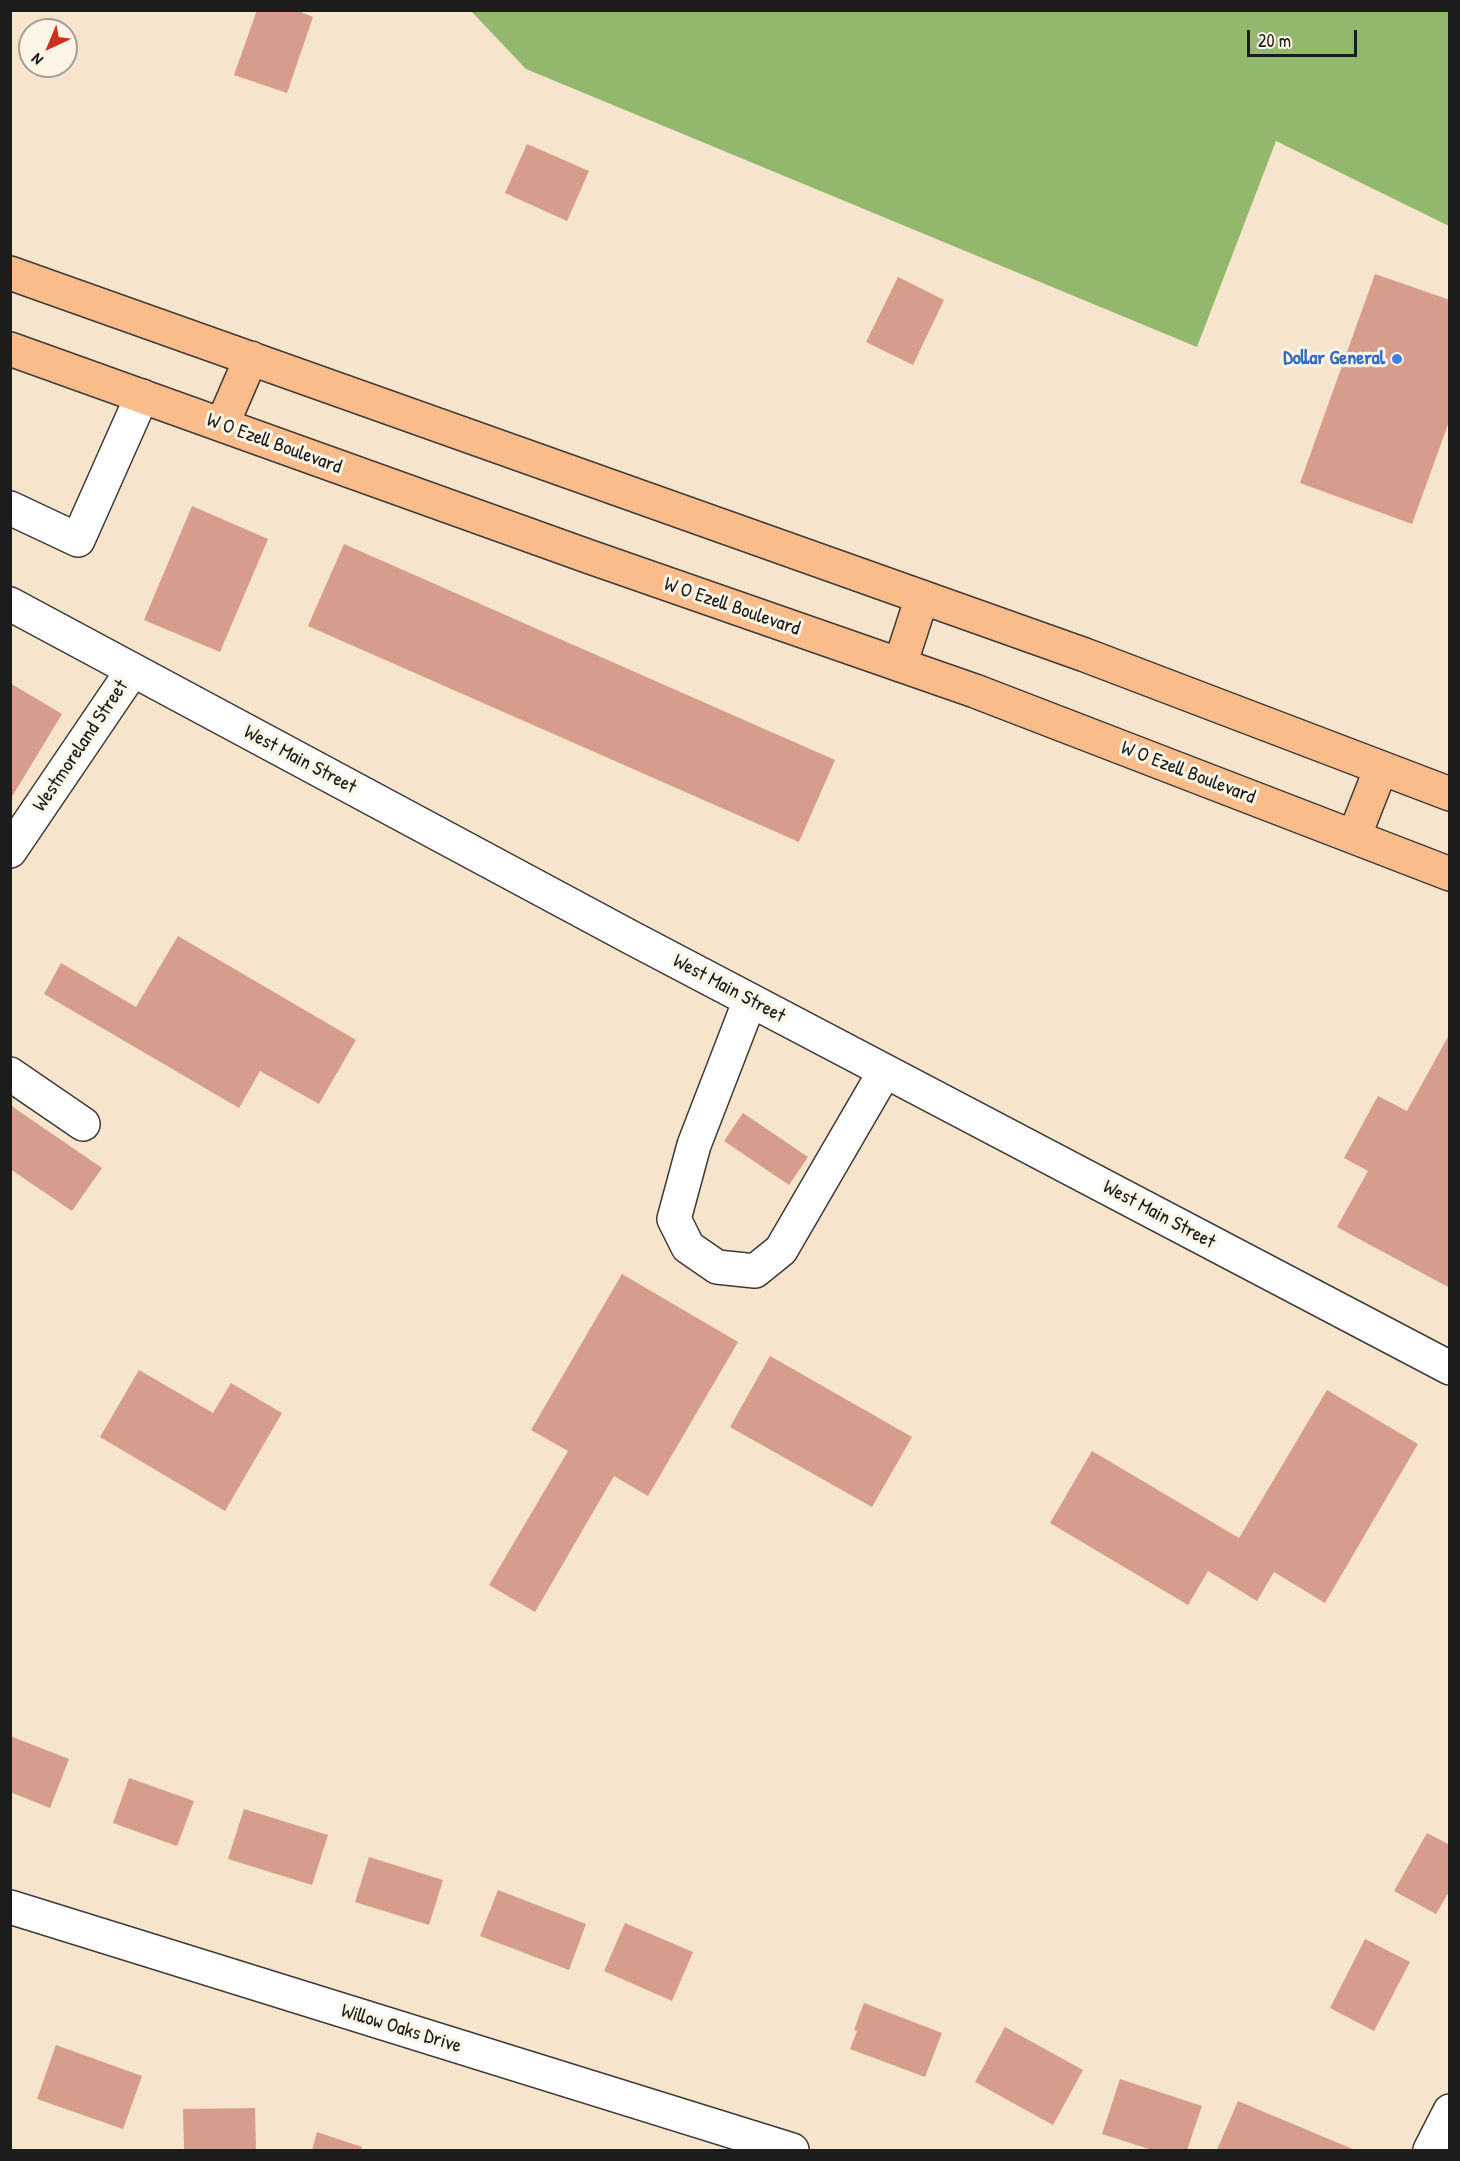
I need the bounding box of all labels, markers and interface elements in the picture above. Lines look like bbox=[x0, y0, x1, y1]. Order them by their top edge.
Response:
north arrow bbox=[18, 18, 78, 78]
scale bar bbox=[1250, 18, 1360, 56]
text: 20 m bbox=[1258, 28, 1291, 53]
text: N bbox=[26, 49, 48, 70]
place label: Dollar General bbox=[1283, 347, 1385, 371]
marker: Dollar General bbox=[1390, 352, 1404, 366]
street label: W O Ezell Boulevard bbox=[203, 408, 345, 480]
street label: W O Ezell Boulevard bbox=[661, 573, 803, 641]
street label: Westmoreland Street bbox=[28, 676, 134, 816]
street label: West Main Street bbox=[240, 720, 360, 800]
street label: W O Ezell Boulevard bbox=[1117, 736, 1259, 810]
street label: West Main Street bbox=[669, 949, 789, 1029]
street label: West Main Street bbox=[1099, 1175, 1219, 1255]
street label: Willow Oaks Drive bbox=[338, 1999, 464, 2059]

